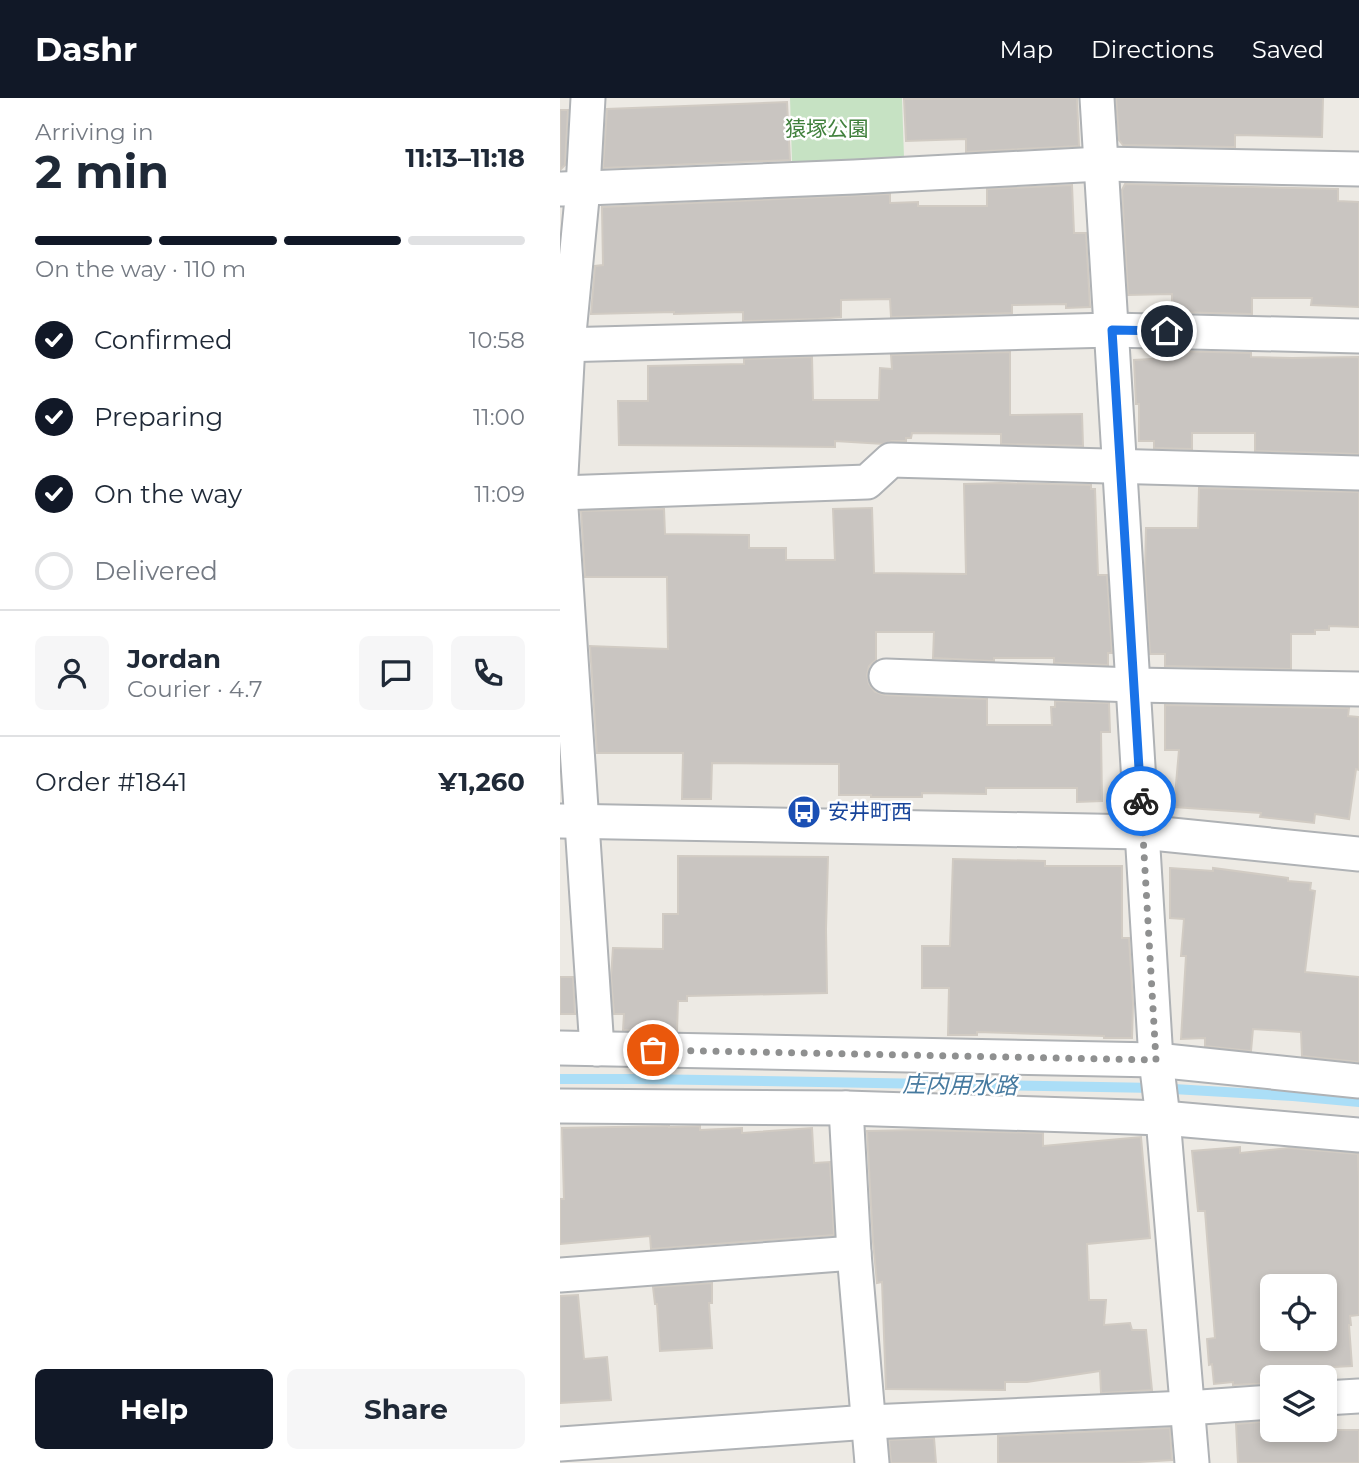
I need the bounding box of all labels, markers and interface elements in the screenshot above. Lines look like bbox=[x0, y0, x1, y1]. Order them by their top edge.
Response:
text: Dashr bbox=[35, 29, 137, 69]
text: Map bbox=[1000, 35, 1053, 64]
text: Directions bbox=[1091, 35, 1214, 64]
text: Saved bbox=[1252, 35, 1324, 64]
park label: 猿塚公園 bbox=[785, 116, 869, 141]
text: Arriving in bbox=[35, 118, 154, 146]
text: 11:13–11:18 bbox=[405, 142, 525, 174]
text: 2 min bbox=[35, 143, 169, 200]
text: On the way · 110 m bbox=[35, 255, 246, 283]
pin bbox=[1137, 301, 1197, 361]
icon: home bbox=[1148, 312, 1186, 350]
icon: check bbox=[35, 321, 73, 359]
text: Confirmed bbox=[94, 324, 233, 356]
text: 10:58 bbox=[469, 326, 525, 354]
icon: check bbox=[35, 398, 73, 436]
text: Preparing bbox=[94, 401, 223, 433]
text: 11:00 bbox=[473, 403, 525, 431]
icon: check bbox=[35, 475, 73, 513]
text: On the way bbox=[94, 478, 242, 510]
text: 11:09 bbox=[474, 480, 525, 508]
text: Delivered bbox=[94, 555, 218, 587]
button: person bbox=[35, 636, 109, 710]
button: chat bbox=[359, 636, 433, 710]
button: phone bbox=[451, 636, 525, 710]
text: Jordan bbox=[127, 643, 221, 675]
text: Courier · 4.7 bbox=[127, 675, 263, 703]
text: Order #1841 bbox=[35, 766, 187, 798]
text: ¥1,260 bbox=[438, 766, 525, 798]
courier bbox=[1106, 766, 1176, 836]
icon: bike bbox=[1122, 782, 1160, 820]
bus stop icon: 安井町西 bbox=[785, 793, 823, 831]
place label: 安井町西 bbox=[828, 799, 912, 824]
pin bbox=[623, 1020, 683, 1080]
icon: bag bbox=[634, 1031, 672, 1069]
water label: 庄内用水路 bbox=[902, 1070, 1020, 1100]
map controls bbox=[1260, 1274, 1337, 1442]
button: locate bbox=[1260, 1274, 1337, 1351]
button: layers bbox=[1260, 1365, 1337, 1442]
button: Help bbox=[35, 1369, 273, 1449]
button: Share bbox=[287, 1369, 525, 1449]

